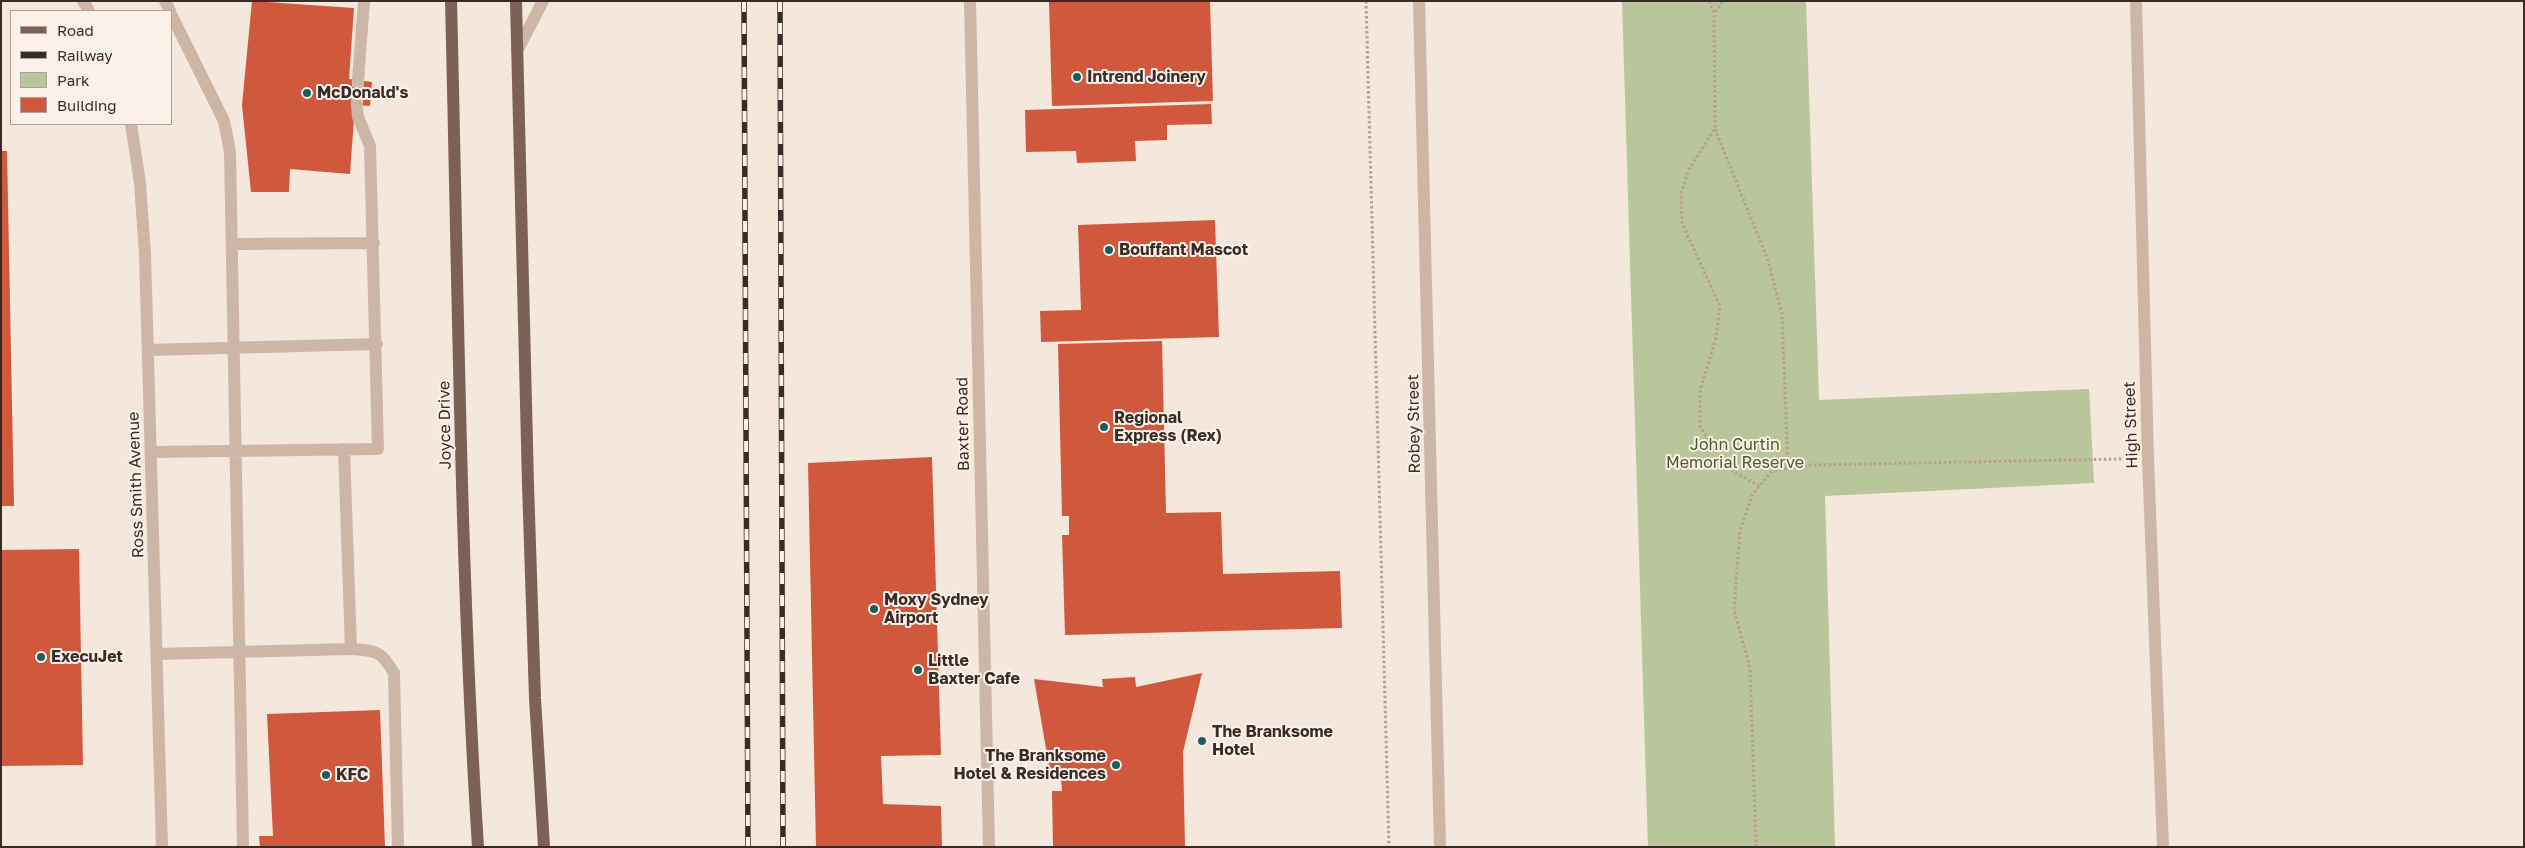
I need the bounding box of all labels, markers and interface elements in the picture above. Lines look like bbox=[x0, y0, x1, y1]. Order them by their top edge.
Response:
legend bbox=[10, 10, 172, 125]
text: Road bbox=[57, 21, 94, 39]
text: Railway bbox=[57, 46, 113, 64]
place label: Intrend Joinery bbox=[1087, 67, 1206, 87]
text: Park bbox=[57, 71, 89, 89]
marker: Intrend Joinery bbox=[1071, 71, 1083, 83]
place label: McDonald's bbox=[317, 83, 408, 103]
marker: McDonald's bbox=[301, 87, 313, 99]
text: Building bbox=[57, 96, 117, 114]
place label: Bouffant Mascot bbox=[1119, 240, 1248, 260]
marker: Bouffant Mascot bbox=[1103, 244, 1115, 256]
street label: Robey Street bbox=[1404, 374, 1424, 474]
street label: Baxter Road bbox=[953, 377, 973, 471]
street label: Joyce Drive bbox=[435, 381, 455, 469]
street label: High Street bbox=[2120, 381, 2142, 469]
place label: Regional Express (Rex) bbox=[1114, 408, 1222, 446]
street label: Ross Smith Avenue bbox=[124, 411, 148, 559]
marker: Regional Express (Rex) bbox=[1098, 421, 1110, 433]
park label: John Curtin Memorial Reserve bbox=[1666, 435, 1804, 473]
place label: Moxy Sydney Airport bbox=[884, 590, 989, 628]
marker: Moxy Sydney Airport bbox=[868, 603, 880, 615]
place label: ExecuJet bbox=[51, 647, 123, 667]
marker: ExecuJet bbox=[35, 651, 47, 663]
place label: Little Baxter Cafe bbox=[928, 651, 1020, 689]
marker: Little Baxter Cafe bbox=[912, 664, 924, 676]
place label: The Branksome Hotel bbox=[1212, 722, 1333, 760]
marker: The Branksome Hotel bbox=[1196, 735, 1208, 747]
place label: The Branksome Hotel & Residences bbox=[954, 746, 1106, 784]
marker: The Branksome Hotel & Residences bbox=[1110, 759, 1122, 771]
place label: KFC bbox=[336, 765, 368, 785]
marker: KFC bbox=[320, 769, 332, 781]

